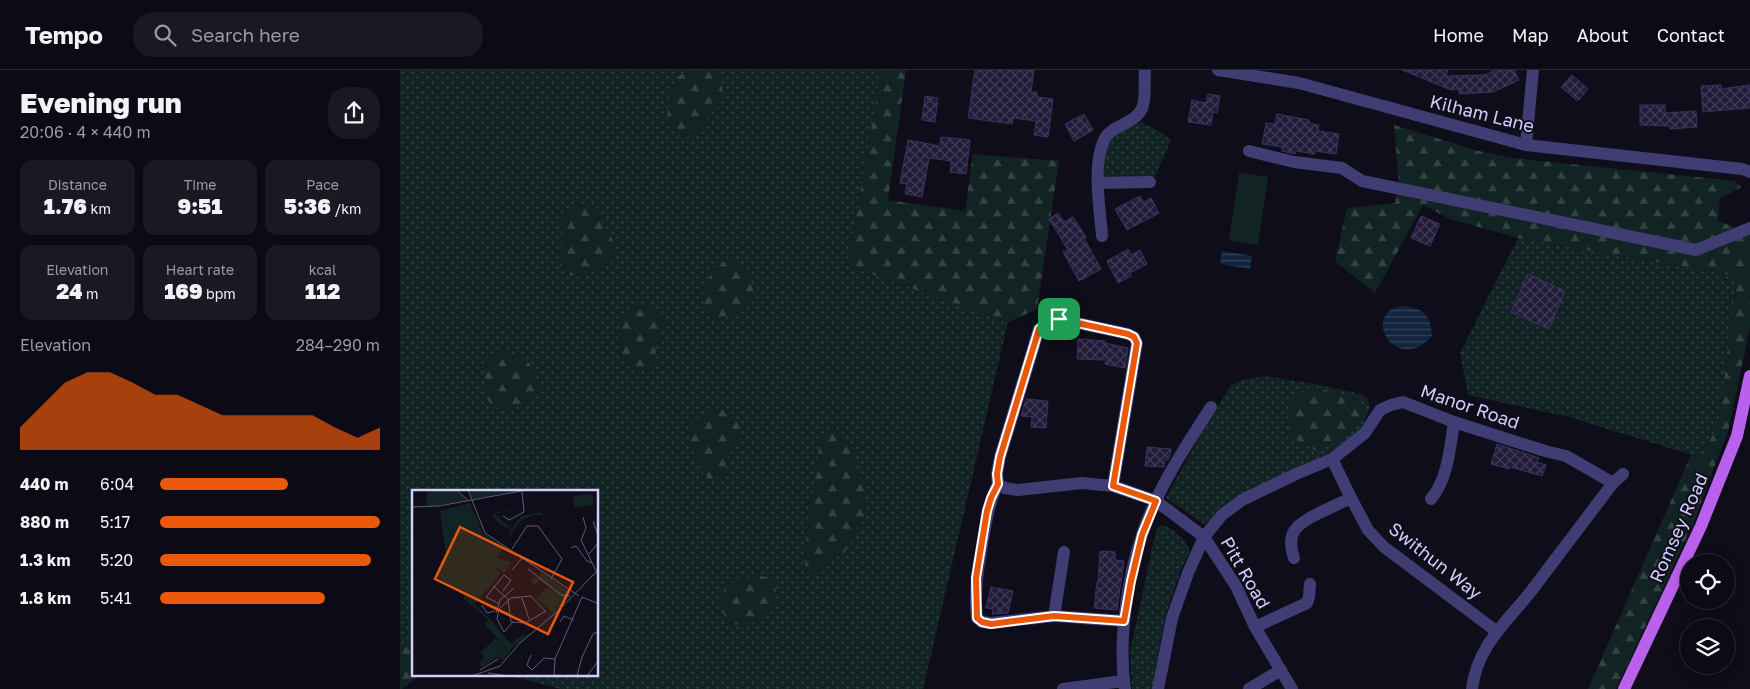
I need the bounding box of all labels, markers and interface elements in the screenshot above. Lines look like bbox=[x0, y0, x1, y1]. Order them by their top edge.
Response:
search box bbox=[133, 12, 483, 57]
text: Tempo bbox=[25, 20, 103, 49]
icon: search bbox=[151, 21, 179, 49]
text: Search here bbox=[191, 23, 300, 46]
text: Home bbox=[1433, 24, 1484, 46]
text: Map bbox=[1512, 24, 1549, 46]
text: About bbox=[1577, 24, 1629, 46]
text: Contact bbox=[1657, 24, 1725, 46]
text: Evening run bbox=[20, 86, 182, 119]
button: share bbox=[328, 87, 380, 139]
street label: Kilham Lane bbox=[1428, 89, 1537, 137]
text: 20:06 · 4 × 440 m bbox=[20, 122, 151, 142]
text: Distance bbox=[48, 176, 107, 193]
text: Time bbox=[184, 176, 216, 193]
text: Pace bbox=[306, 176, 339, 193]
text: 1.76 bbox=[44, 193, 87, 219]
text: 9:51 bbox=[178, 193, 222, 219]
text: 5:36 bbox=[284, 193, 331, 219]
text: km bbox=[87, 200, 111, 217]
text: /km bbox=[331, 200, 361, 217]
text: Elevation bbox=[46, 261, 108, 278]
text: Heart rate bbox=[166, 261, 234, 278]
text: kcal bbox=[309, 261, 336, 278]
text: 24 bbox=[56, 278, 83, 304]
text: 169 bbox=[164, 278, 203, 304]
text: 112 bbox=[305, 278, 340, 304]
text: m bbox=[83, 285, 98, 302]
text: bpm bbox=[203, 285, 236, 302]
pin bbox=[1038, 298, 1080, 340]
icon: arrive bbox=[1045, 305, 1073, 333]
text: Elevation bbox=[20, 335, 91, 355]
text: 284–290 m bbox=[296, 335, 380, 355]
street label: Manor Road bbox=[1418, 379, 1523, 433]
street label: Romsey Road bbox=[1644, 470, 1712, 586]
text: 440 m bbox=[20, 474, 68, 494]
text: 6:04 bbox=[100, 474, 134, 494]
inset map bbox=[412, 490, 599, 676]
text: 880 m bbox=[20, 512, 69, 532]
text: 5:17 bbox=[100, 512, 130, 532]
street label: Swithun Way bbox=[1385, 517, 1486, 603]
street label: Pitt Road bbox=[1216, 533, 1275, 612]
text: 1.3 km bbox=[20, 550, 70, 570]
text: 5:20 bbox=[100, 550, 133, 570]
map controls bbox=[1680, 554, 1735, 674]
button: locate bbox=[1680, 554, 1735, 609]
text: 1.8 km bbox=[20, 588, 71, 608]
text: 5:41 bbox=[100, 588, 132, 608]
button: layers bbox=[1680, 619, 1735, 674]

